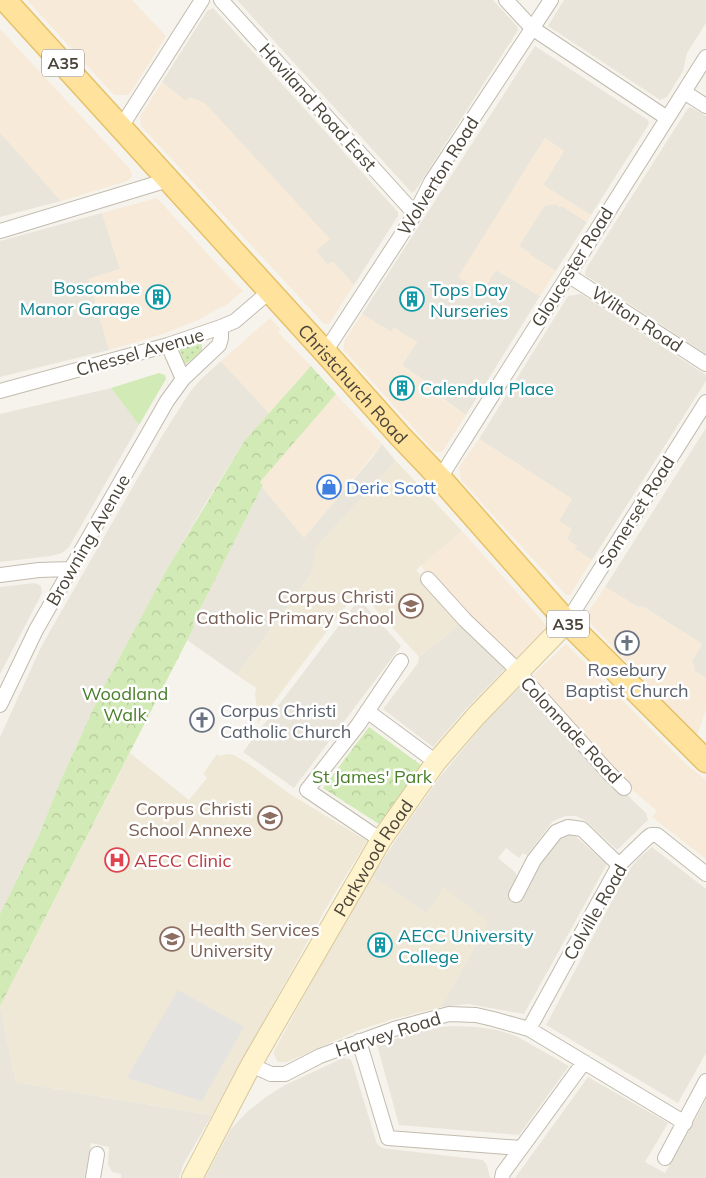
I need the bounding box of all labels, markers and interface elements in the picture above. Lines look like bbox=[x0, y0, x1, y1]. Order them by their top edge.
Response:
street label: Haviland Road East bbox=[254, 38, 382, 176]
road number: A35 bbox=[42, 49, 84, 76]
street label: Wolverton Road bbox=[392, 112, 484, 240]
street label: Gloucester Road bbox=[526, 203, 618, 331]
place label: Boscombe Manor Garage bbox=[20, 276, 140, 320]
place label: Tops Day Nurseries bbox=[430, 278, 509, 322]
street label: Wilton Road bbox=[587, 281, 687, 357]
building icon: Boscombe Manor Garage bbox=[145, 284, 171, 310]
building icon: Tops Day Nurseries bbox=[399, 286, 425, 312]
street label: Christchurch Road bbox=[293, 319, 413, 449]
street label: Chessel Avenue bbox=[73, 323, 207, 381]
building icon: Calendula Place bbox=[389, 375, 415, 401]
place label: Calendula Place bbox=[420, 377, 554, 400]
street label: Somerset Road bbox=[592, 452, 680, 572]
street label: Browning Avenue bbox=[41, 470, 135, 610]
shop icon: Deric Scott bbox=[316, 474, 342, 500]
place label: Deric Scott bbox=[346, 476, 436, 499]
place label: Corpus Christi Catholic Primary School bbox=[196, 585, 394, 629]
school or university icon: Corpus Christi Catholic Primary School bbox=[398, 593, 424, 619]
road number: A35 bbox=[547, 610, 589, 638]
church icon: Rosebury Baptist Church bbox=[614, 630, 640, 656]
place label: Rosebury Baptist Church bbox=[565, 658, 689, 702]
street label: Colonnade Road bbox=[516, 672, 626, 788]
park label: Woodland Walk bbox=[82, 682, 168, 726]
place label: Corpus Christi Catholic Church bbox=[220, 699, 351, 743]
church icon: Corpus Christi Catholic Church bbox=[189, 707, 215, 733]
park label: St James' Park bbox=[312, 765, 433, 788]
street label: Parkwood Road bbox=[328, 795, 418, 920]
place label: Corpus Christi School Annexe bbox=[129, 797, 252, 841]
school or university icon: Corpus Christi School Annexe bbox=[257, 805, 283, 831]
hospital icon: AECC Clinic bbox=[104, 847, 130, 873]
place label: AECC Clinic bbox=[134, 849, 231, 872]
street label: Colville Road bbox=[558, 860, 632, 964]
place label: Health Services University bbox=[190, 918, 320, 962]
place label: AECC University College bbox=[398, 924, 534, 968]
school or university icon: Health Services University bbox=[159, 926, 185, 952]
building icon: AECC University College bbox=[367, 932, 393, 958]
street label: Harvey Road bbox=[333, 1006, 443, 1062]

